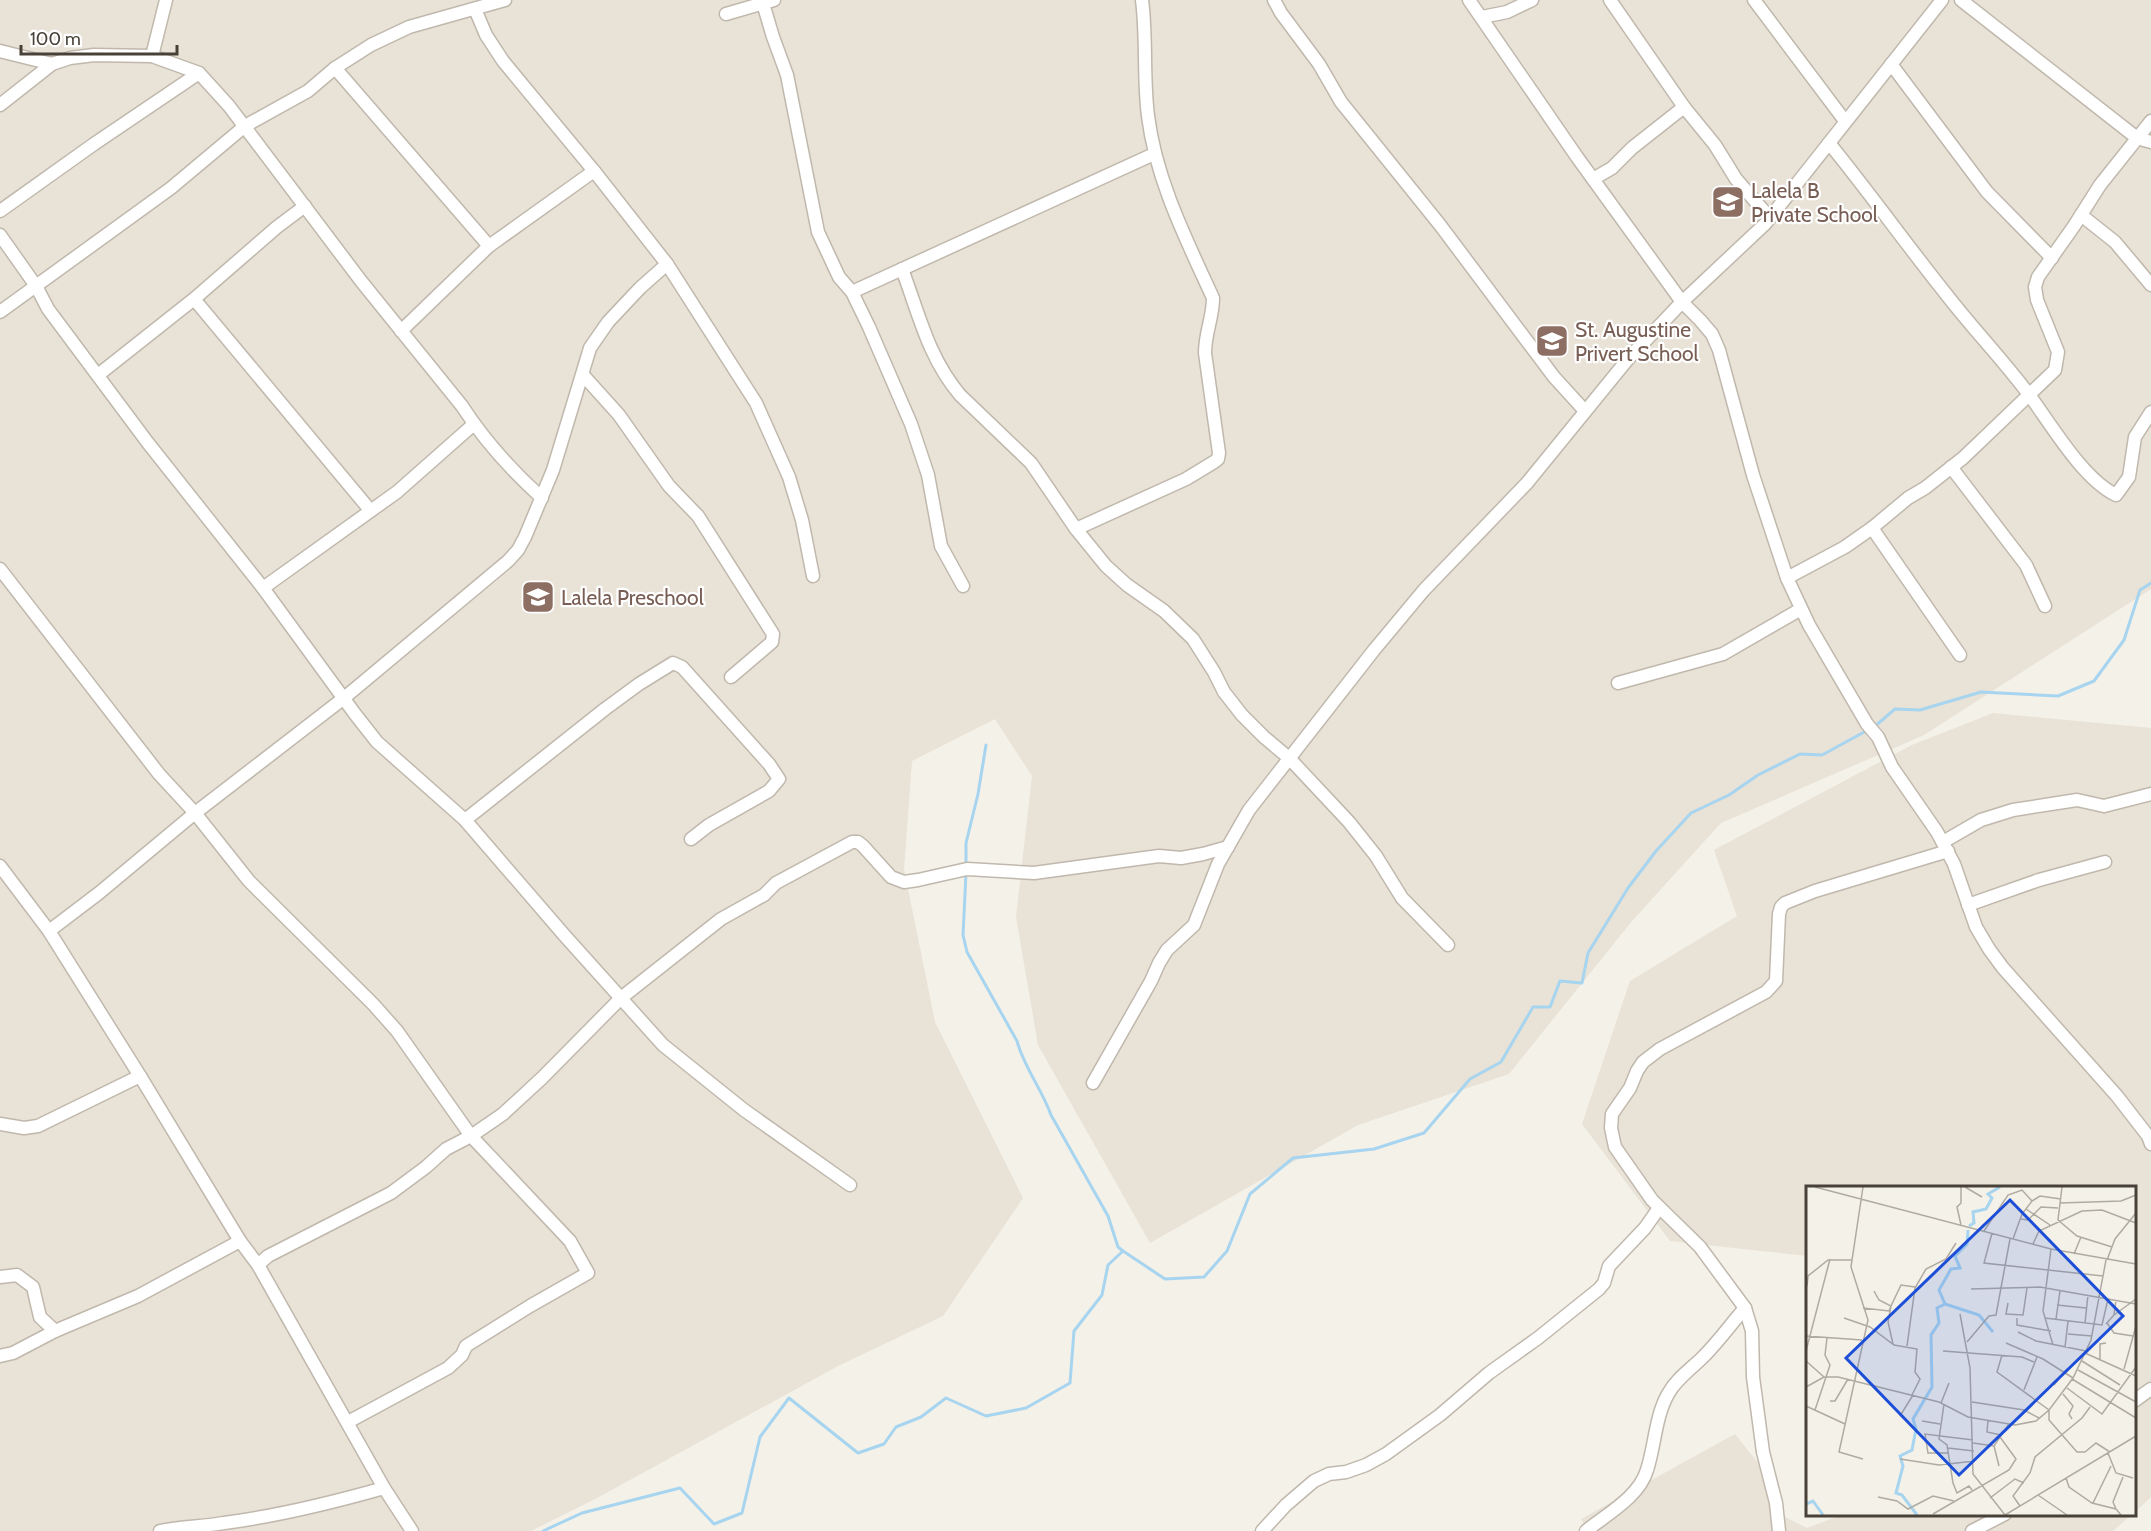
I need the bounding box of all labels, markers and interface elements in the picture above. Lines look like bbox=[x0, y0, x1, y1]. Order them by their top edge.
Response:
scale bar bbox=[21, 18, 177, 56]
text: 100 m bbox=[30, 28, 81, 50]
place label: Lalela B Private School bbox=[1751, 178, 1878, 227]
school or university icon: Lalela B Private School bbox=[1710, 184, 1746, 220]
place label: St. Augustine Privert School bbox=[1575, 317, 1699, 366]
school or university icon: St. Augustine Privert School bbox=[1534, 323, 1570, 359]
school or university icon: Lalela Preschool bbox=[520, 579, 556, 615]
place label: Lalela Preschool bbox=[561, 585, 704, 610]
inset map bbox=[1806, 1186, 2136, 1516]

